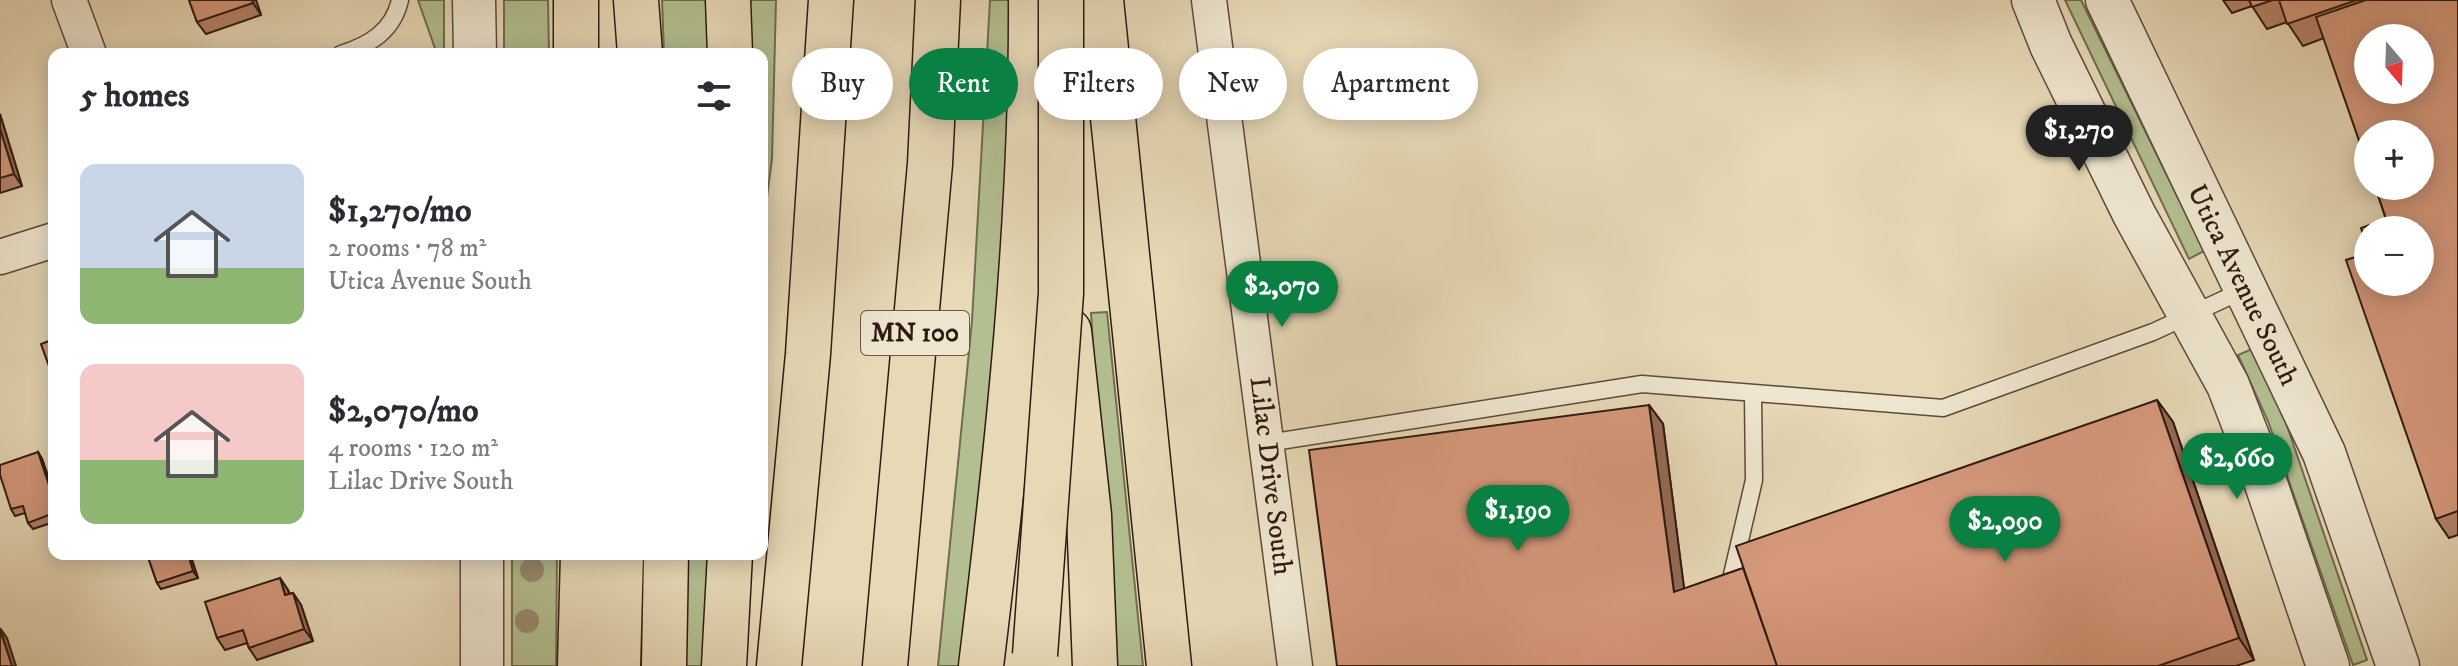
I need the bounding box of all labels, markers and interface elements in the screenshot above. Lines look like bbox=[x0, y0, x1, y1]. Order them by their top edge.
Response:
north arrow bbox=[2354, 24, 2434, 104]
map controls bbox=[2354, 24, 2434, 296]
chip: Buy bbox=[792, 48, 893, 120]
chip: Rent bbox=[909, 48, 1018, 120]
chip: Filters bbox=[1034, 48, 1163, 120]
chip: New bbox=[1179, 48, 1287, 120]
chip: Apartment bbox=[1303, 48, 1478, 120]
icon: filters bbox=[692, 74, 736, 118]
text: 5 homes bbox=[80, 75, 189, 117]
pin: $1,270 bbox=[2014, 105, 2144, 173]
text: $1,270 bbox=[2044, 114, 2114, 147]
button: + bbox=[2354, 120, 2434, 200]
street label: Utica Avenue South bbox=[2179, 179, 2307, 392]
text: $1,270/mo bbox=[328, 190, 472, 232]
icon: home bbox=[144, 196, 240, 292]
button: − bbox=[2354, 216, 2434, 296]
text: 2 rooms · 78 m² bbox=[328, 232, 486, 265]
pin: $2,070 bbox=[1217, 261, 1347, 329]
text: Utica Avenue South bbox=[328, 265, 532, 298]
text: $2,070 bbox=[1244, 270, 1320, 303]
road number: MN 100 bbox=[861, 311, 969, 355]
street label: Lilac Drive South bbox=[1241, 375, 1301, 577]
text: $2,070/mo bbox=[328, 390, 479, 432]
icon: home bbox=[144, 396, 240, 492]
text: 4 rooms · 120 m² bbox=[328, 432, 498, 465]
pin: $2,660 bbox=[2172, 433, 2302, 501]
text: $2,660 bbox=[2199, 442, 2275, 475]
text: Lilac Drive South bbox=[328, 465, 513, 498]
pin: $1,190 bbox=[1453, 485, 1583, 553]
text: $1,190 bbox=[1484, 494, 1552, 527]
pin: $2,090 bbox=[1940, 496, 2070, 564]
text: $2,090 bbox=[1967, 505, 2043, 538]

